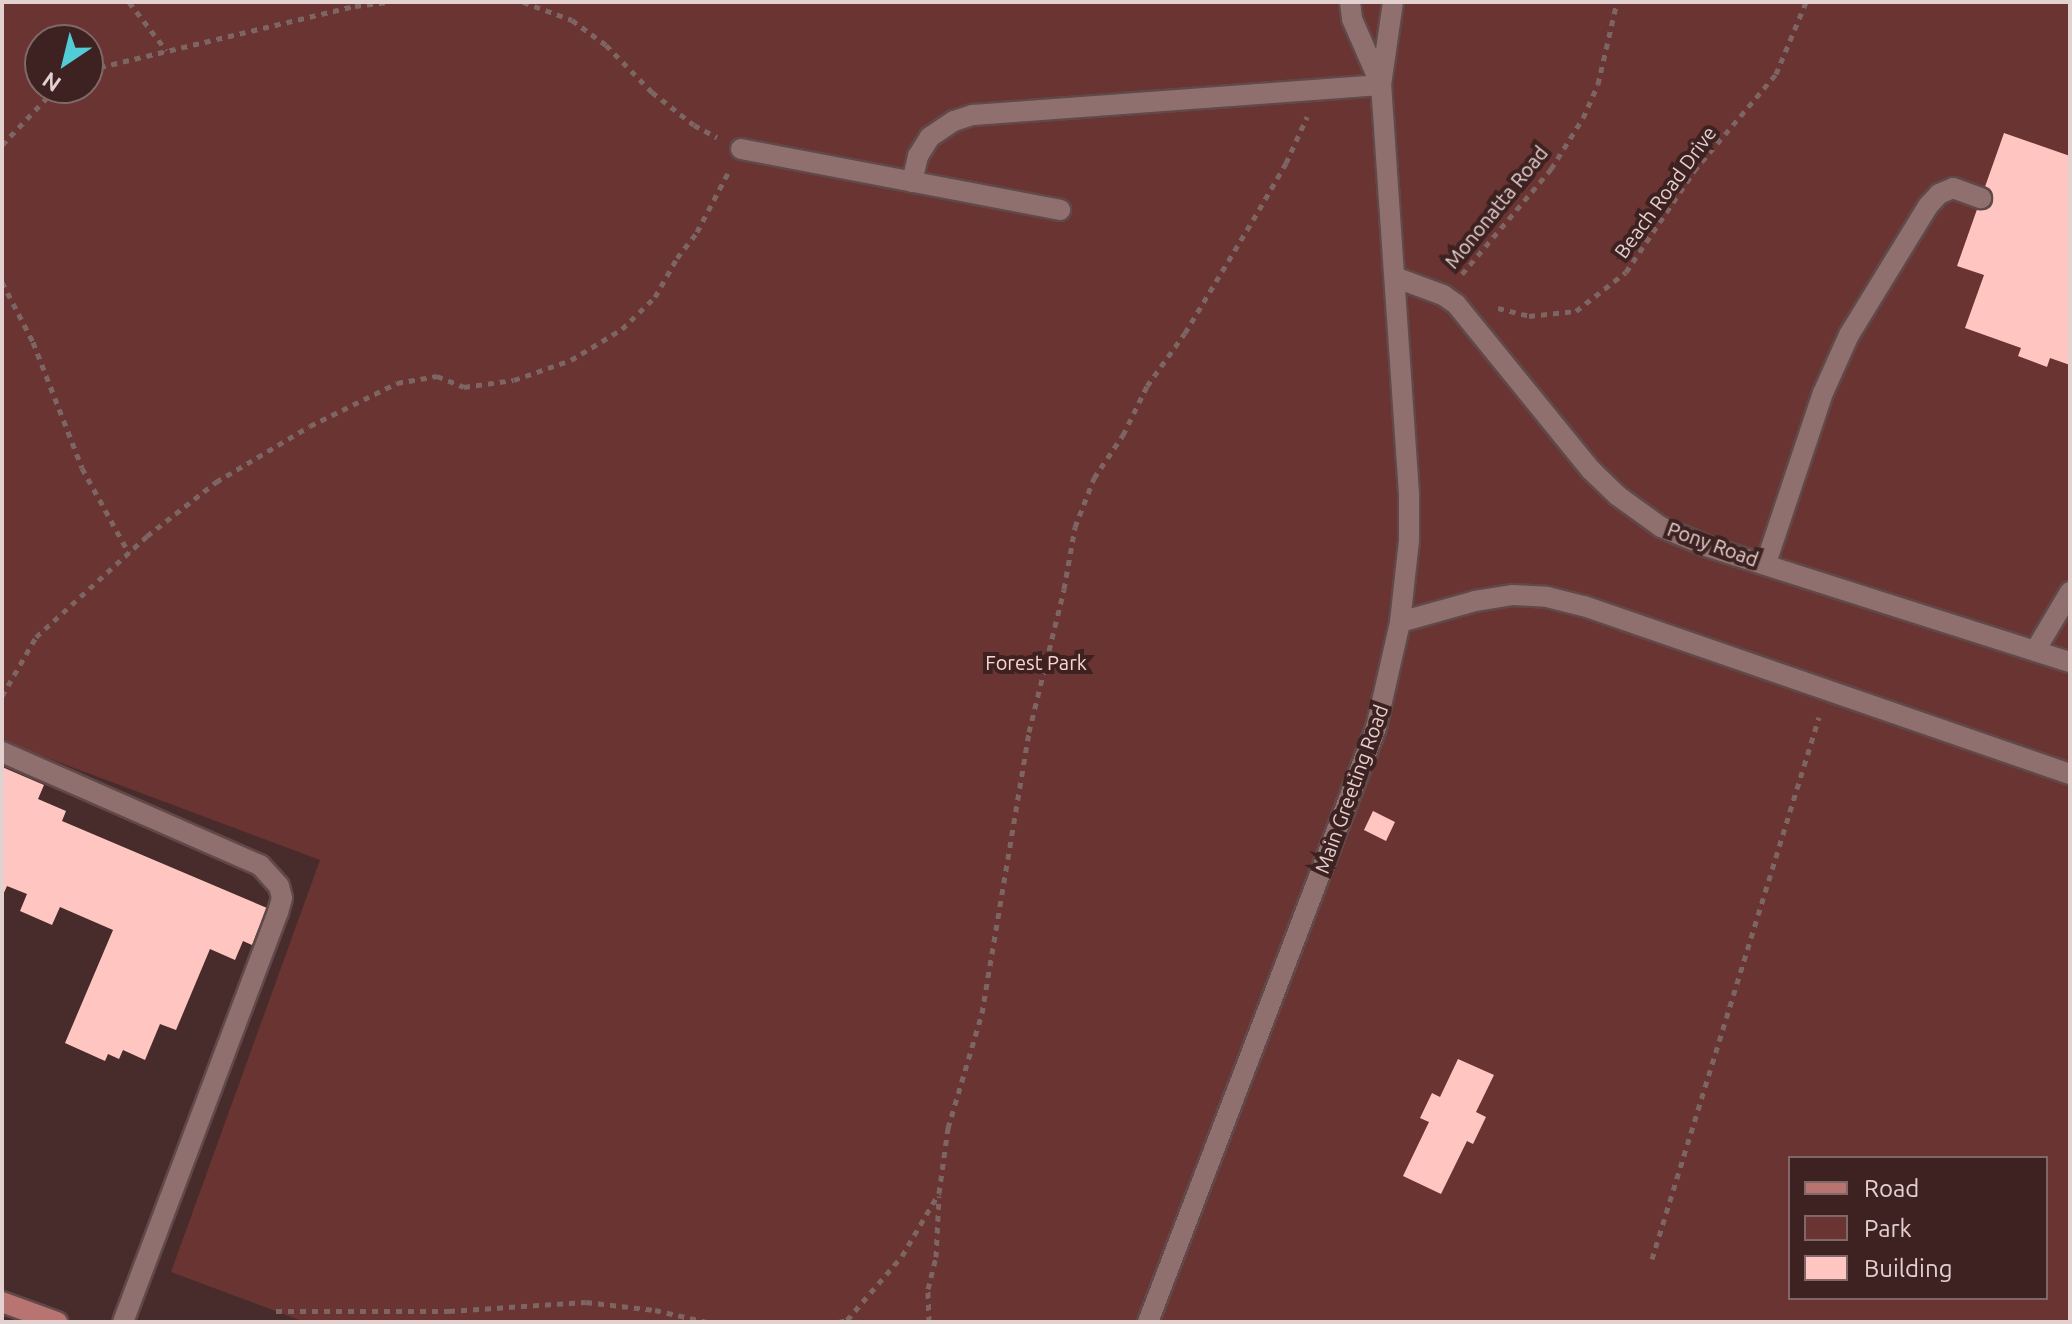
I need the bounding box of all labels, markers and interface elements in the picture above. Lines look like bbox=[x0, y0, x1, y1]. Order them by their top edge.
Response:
north arrow bbox=[24, 24, 104, 104]
text: N bbox=[37, 67, 65, 97]
street label: Beach Road Drive bbox=[1609, 121, 1721, 263]
street label: Mononatta Road bbox=[1439, 141, 1553, 273]
street label: Pony Road bbox=[1664, 516, 1762, 572]
park label: Forest Park bbox=[985, 650, 1087, 674]
street label: Main Greeting Road bbox=[1309, 701, 1393, 877]
legend bbox=[1788, 1156, 2048, 1300]
text: Road bbox=[1864, 1175, 1919, 1202]
text: Park bbox=[1864, 1215, 1912, 1242]
text: Building bbox=[1864, 1255, 1952, 1282]

